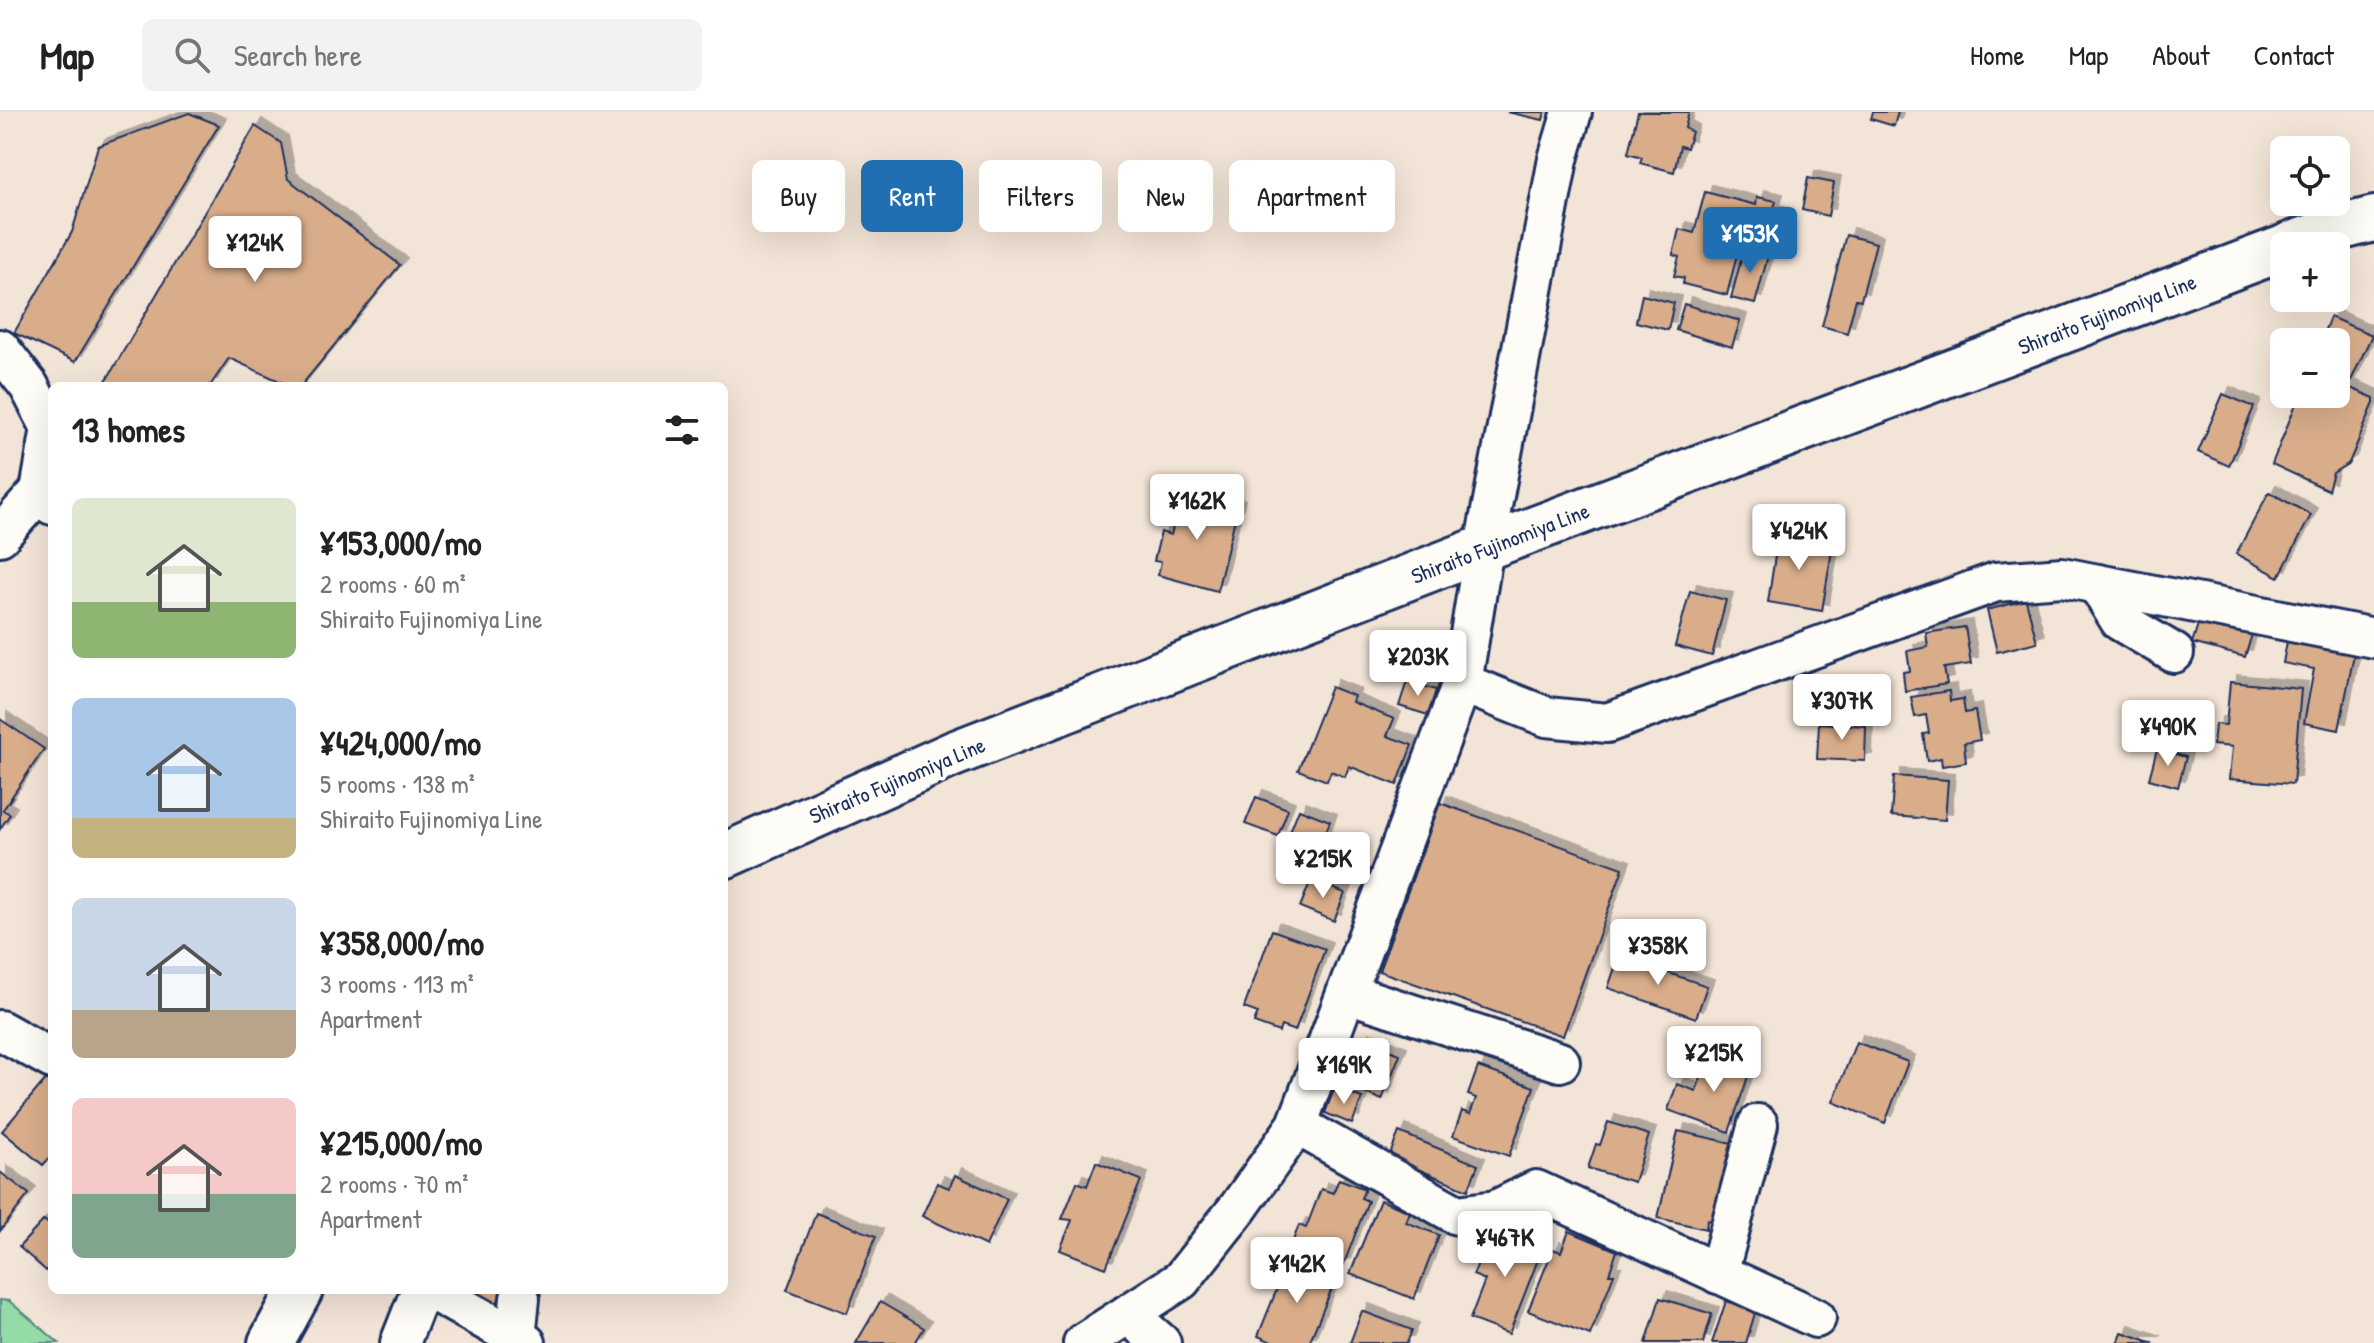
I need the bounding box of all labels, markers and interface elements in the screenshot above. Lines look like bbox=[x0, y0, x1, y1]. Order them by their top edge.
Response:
search box bbox=[142, 19, 702, 91]
text: Map bbox=[40, 29, 94, 81]
icon: search bbox=[170, 33, 214, 77]
text: Search here bbox=[234, 35, 362, 75]
text: Home bbox=[1970, 36, 2025, 74]
text: Map bbox=[2069, 36, 2108, 74]
text: About bbox=[2152, 36, 2210, 74]
text: Contact bbox=[2254, 36, 2334, 74]
map controls bbox=[2270, 136, 2350, 408]
button: locate bbox=[2270, 136, 2350, 216]
chip: Buy bbox=[752, 160, 845, 232]
chip: Rent bbox=[861, 160, 963, 232]
chip: Filters bbox=[979, 160, 1102, 232]
chip: New bbox=[1118, 160, 1213, 232]
chip: Apartment bbox=[1229, 160, 1395, 232]
pin: ¥153K bbox=[1694, 207, 1806, 275]
text: ¥153K bbox=[1721, 215, 1779, 250]
pin: ¥124K bbox=[199, 216, 311, 284]
text: ¥124K bbox=[226, 224, 284, 259]
button: + bbox=[2270, 232, 2350, 312]
street label: Shiraito Fujinomiya Line bbox=[2014, 266, 2201, 362]
button: − bbox=[2270, 328, 2350, 408]
text: 13 homes bbox=[72, 407, 185, 453]
icon: filters bbox=[660, 408, 704, 452]
pin: ¥162K bbox=[1141, 474, 1253, 542]
text: ¥162K bbox=[1168, 482, 1226, 517]
street label: Shiraito Fujinomiya Line bbox=[1407, 495, 1594, 591]
pin: ¥424K bbox=[1743, 504, 1855, 572]
text: ¥424K bbox=[1770, 512, 1828, 547]
text: ¥153,000/mo bbox=[320, 520, 482, 566]
icon: home bbox=[136, 530, 232, 626]
text: 2 rooms · 60 m² bbox=[320, 566, 466, 601]
text: Shiraito Fujinomiya Line bbox=[320, 601, 543, 636]
pin: ¥203K bbox=[1362, 630, 1474, 698]
text: ¥203K bbox=[1387, 638, 1449, 673]
pin: ¥307K bbox=[1786, 674, 1898, 742]
text: ¥307K bbox=[1811, 682, 1873, 717]
pin: ¥490K bbox=[2112, 700, 2224, 768]
text: ¥490K bbox=[2140, 708, 2196, 743]
text: ¥424,000/mo bbox=[320, 720, 481, 766]
street label: Shiraito Fujinomiya Line bbox=[804, 729, 990, 831]
icon: home bbox=[136, 730, 232, 826]
text: 5 rooms · 138 m² bbox=[320, 766, 475, 801]
text: Shiraito Fujinomiya Line bbox=[320, 801, 543, 836]
pin: ¥215K bbox=[1267, 832, 1379, 900]
text: ¥215K bbox=[1294, 840, 1352, 875]
pin: ¥358K bbox=[1602, 919, 1714, 987]
text: ¥358,000/mo bbox=[320, 920, 484, 966]
text: ¥358K bbox=[1628, 927, 1688, 962]
icon: home bbox=[136, 930, 232, 1026]
text: 3 rooms · 113 m² bbox=[320, 966, 474, 1001]
text: Apartment bbox=[320, 1001, 422, 1036]
pin: ¥215K bbox=[1658, 1026, 1770, 1094]
text: ¥215K bbox=[1685, 1034, 1743, 1069]
pin: ¥169K bbox=[1288, 1038, 1400, 1106]
text: ¥169K bbox=[1316, 1046, 1372, 1081]
text: ¥215,000/mo bbox=[320, 1120, 482, 1166]
icon: home bbox=[136, 1130, 232, 1226]
text: 2 rooms · 70 m² bbox=[320, 1166, 468, 1201]
text: Apartment bbox=[320, 1201, 422, 1236]
pin: ¥467K bbox=[1449, 1211, 1561, 1279]
text: ¥467K bbox=[1476, 1219, 1534, 1254]
pin: ¥142K bbox=[1241, 1237, 1353, 1305]
text: ¥142K bbox=[1268, 1245, 1326, 1280]

